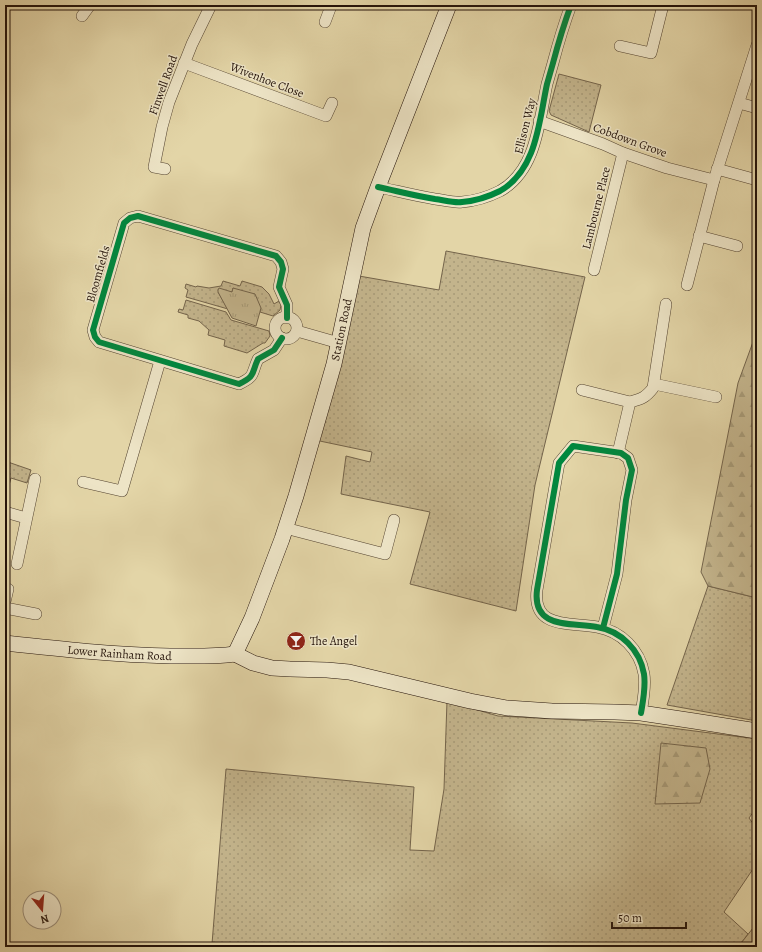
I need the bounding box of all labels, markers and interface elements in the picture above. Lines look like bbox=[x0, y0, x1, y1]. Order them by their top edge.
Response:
street label: Finwell Road bbox=[145, 52, 181, 117]
street label: Wivenhoe Close bbox=[227, 58, 306, 101]
street label: Ellison Way bbox=[510, 96, 540, 156]
street label: Cobdown Grove bbox=[591, 119, 669, 161]
street label: Lambourne Place bbox=[578, 165, 614, 251]
street label: Bloomfields bbox=[82, 243, 114, 304]
street label: Station Road bbox=[327, 297, 356, 362]
bar icon: The Angel bbox=[285, 630, 307, 652]
place label: The Angel bbox=[310, 633, 357, 649]
street label: Lower Rainham Road bbox=[67, 642, 172, 664]
north arrow bbox=[22, 890, 62, 930]
scale bar bbox=[612, 904, 686, 930]
text: 50 m bbox=[618, 910, 642, 926]
text: N bbox=[39, 911, 51, 927]

